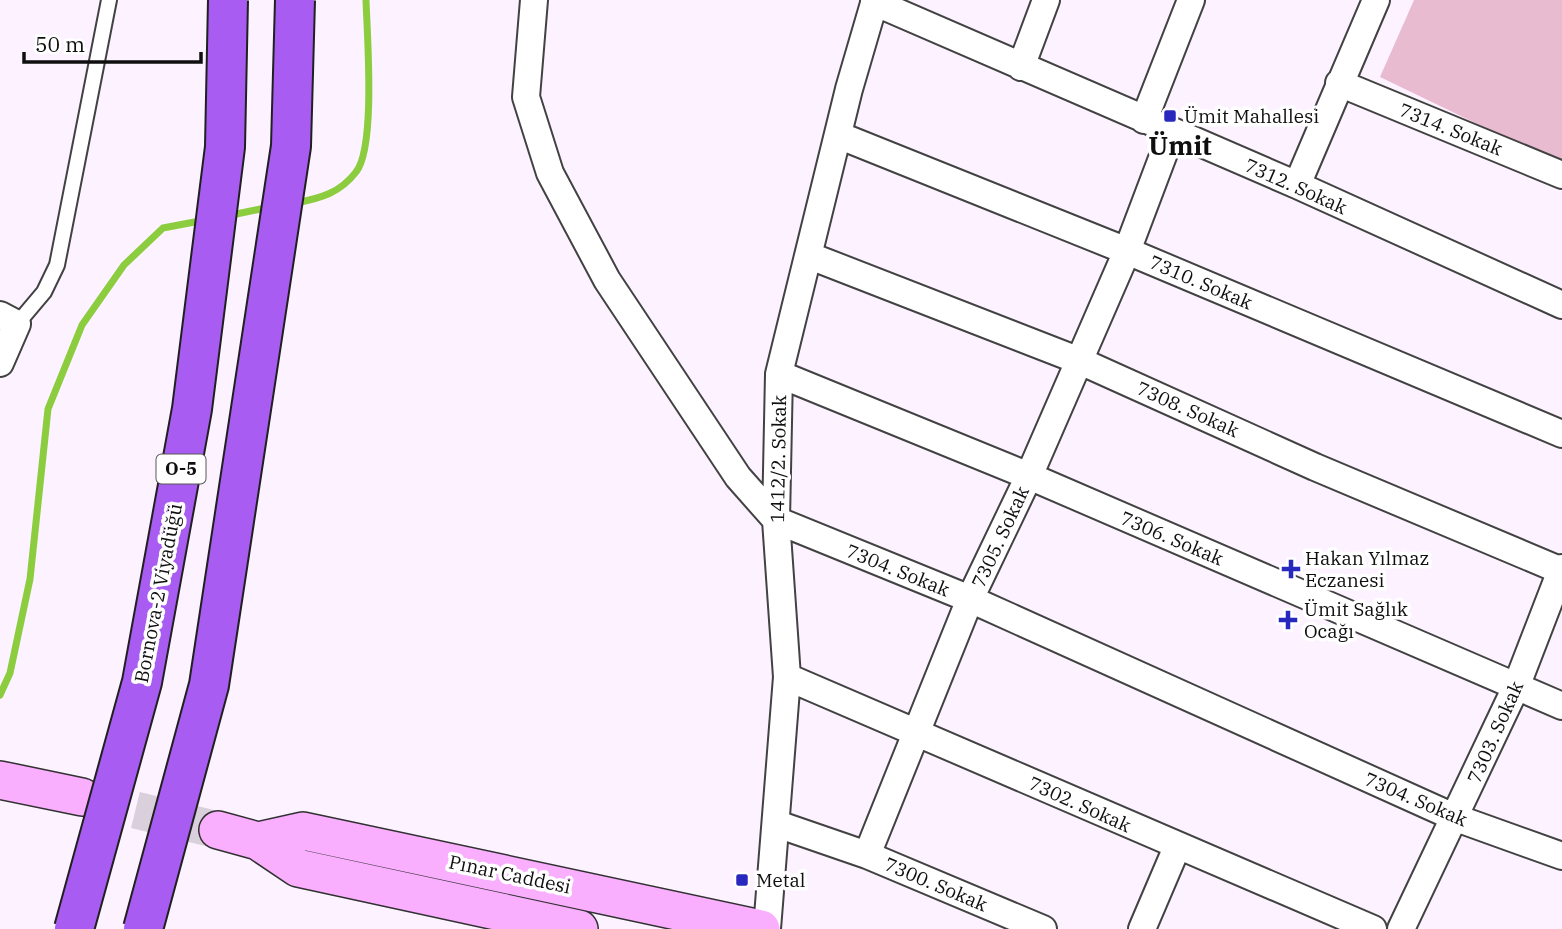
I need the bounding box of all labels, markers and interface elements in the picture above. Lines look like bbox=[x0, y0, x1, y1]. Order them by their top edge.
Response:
scale bar bbox=[24, 21, 201, 65]
text: 50 m bbox=[35, 30, 85, 58]
street label: 7314. Sokak bbox=[1396, 97, 1506, 161]
place label: Ümit Mahallesi bbox=[1184, 104, 1319, 128]
marker: Ümit Mahallesi bbox=[1162, 108, 1178, 124]
district label: Ümit bbox=[1148, 128, 1212, 162]
street label: 7312. Sokak bbox=[1241, 153, 1351, 219]
street label: 7310. Sokak bbox=[1146, 250, 1256, 314]
street label: 7308. Sokak bbox=[1133, 376, 1243, 442]
street label: 1412/2. Sokak bbox=[765, 395, 791, 523]
road number: O-5 bbox=[156, 454, 206, 484]
street label: 7305. Sokak bbox=[966, 482, 1034, 592]
street label: Bornova-2 Viyadüğü bbox=[129, 501, 187, 685]
street label: 7306. Sokak bbox=[1117, 506, 1227, 570]
street label: 7304. Sokak bbox=[843, 538, 953, 602]
place label: Hakan Yılmaz Eczanesi bbox=[1305, 546, 1429, 592]
marker: Hakan Yılmaz Eczanesi bbox=[1283, 561, 1299, 577]
place label: Ümit Sağlık Ocağı bbox=[1304, 597, 1408, 643]
marker: Ümit Sağlık Ocağı bbox=[1278, 610, 1298, 630]
street label: 7303. Sokak bbox=[1462, 677, 1528, 787]
street label: 7304. Sokak bbox=[1361, 767, 1471, 831]
street label: 7302. Sokak bbox=[1025, 771, 1135, 837]
street label: Pınar Caddesi bbox=[447, 849, 573, 899]
street label: 7300. Sokak bbox=[881, 852, 991, 916]
place label: Metal bbox=[756, 868, 806, 892]
marker: Metal bbox=[734, 872, 750, 888]

